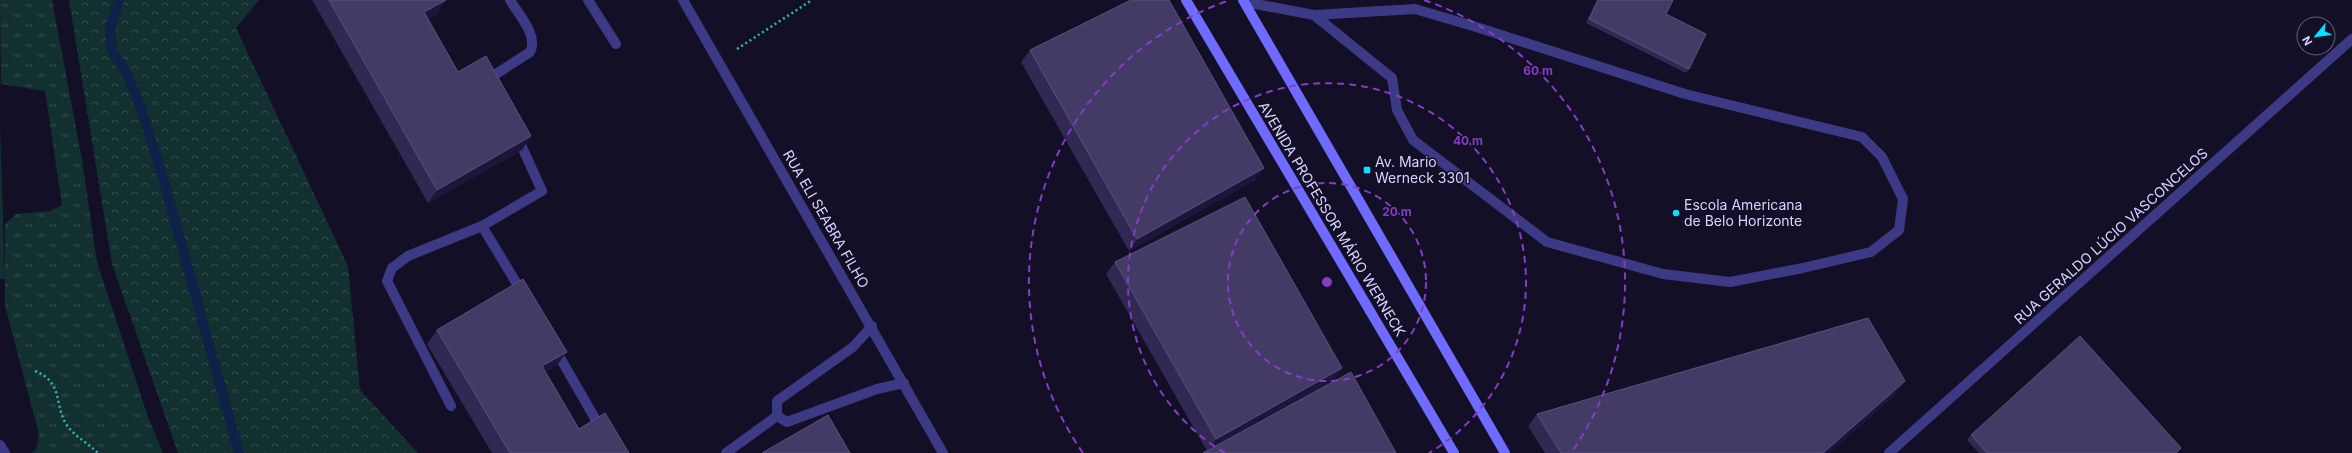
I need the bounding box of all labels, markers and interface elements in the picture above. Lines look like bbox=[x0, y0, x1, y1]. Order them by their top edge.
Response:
north arrow bbox=[2296, 16, 2336, 56]
text: N bbox=[2299, 34, 2315, 48]
text: 60 m bbox=[1523, 63, 1553, 78]
street label: AVENIDA PROFESSOR MÁRIO WERNECK bbox=[1255, 98, 1410, 340]
text: 40 m bbox=[1453, 133, 1483, 148]
street label: RUA GERALDO LÚCIO VASCONCELOS bbox=[2010, 144, 2211, 327]
street label: RUA ELI SEABRA FILHO bbox=[780, 147, 873, 291]
place label: Av. Mario Werneck 3301 bbox=[1375, 153, 1470, 186]
marker: Av. Mario Werneck 3301 bbox=[1362, 165, 1372, 175]
place label: Escola Americana de Belo Horizonte bbox=[1684, 196, 1802, 229]
text: 20 m bbox=[1382, 204, 1412, 219]
marker: Escola Americana de Belo Horizonte bbox=[1671, 208, 1681, 218]
centre of rings bbox=[1320, 275, 1334, 289]

